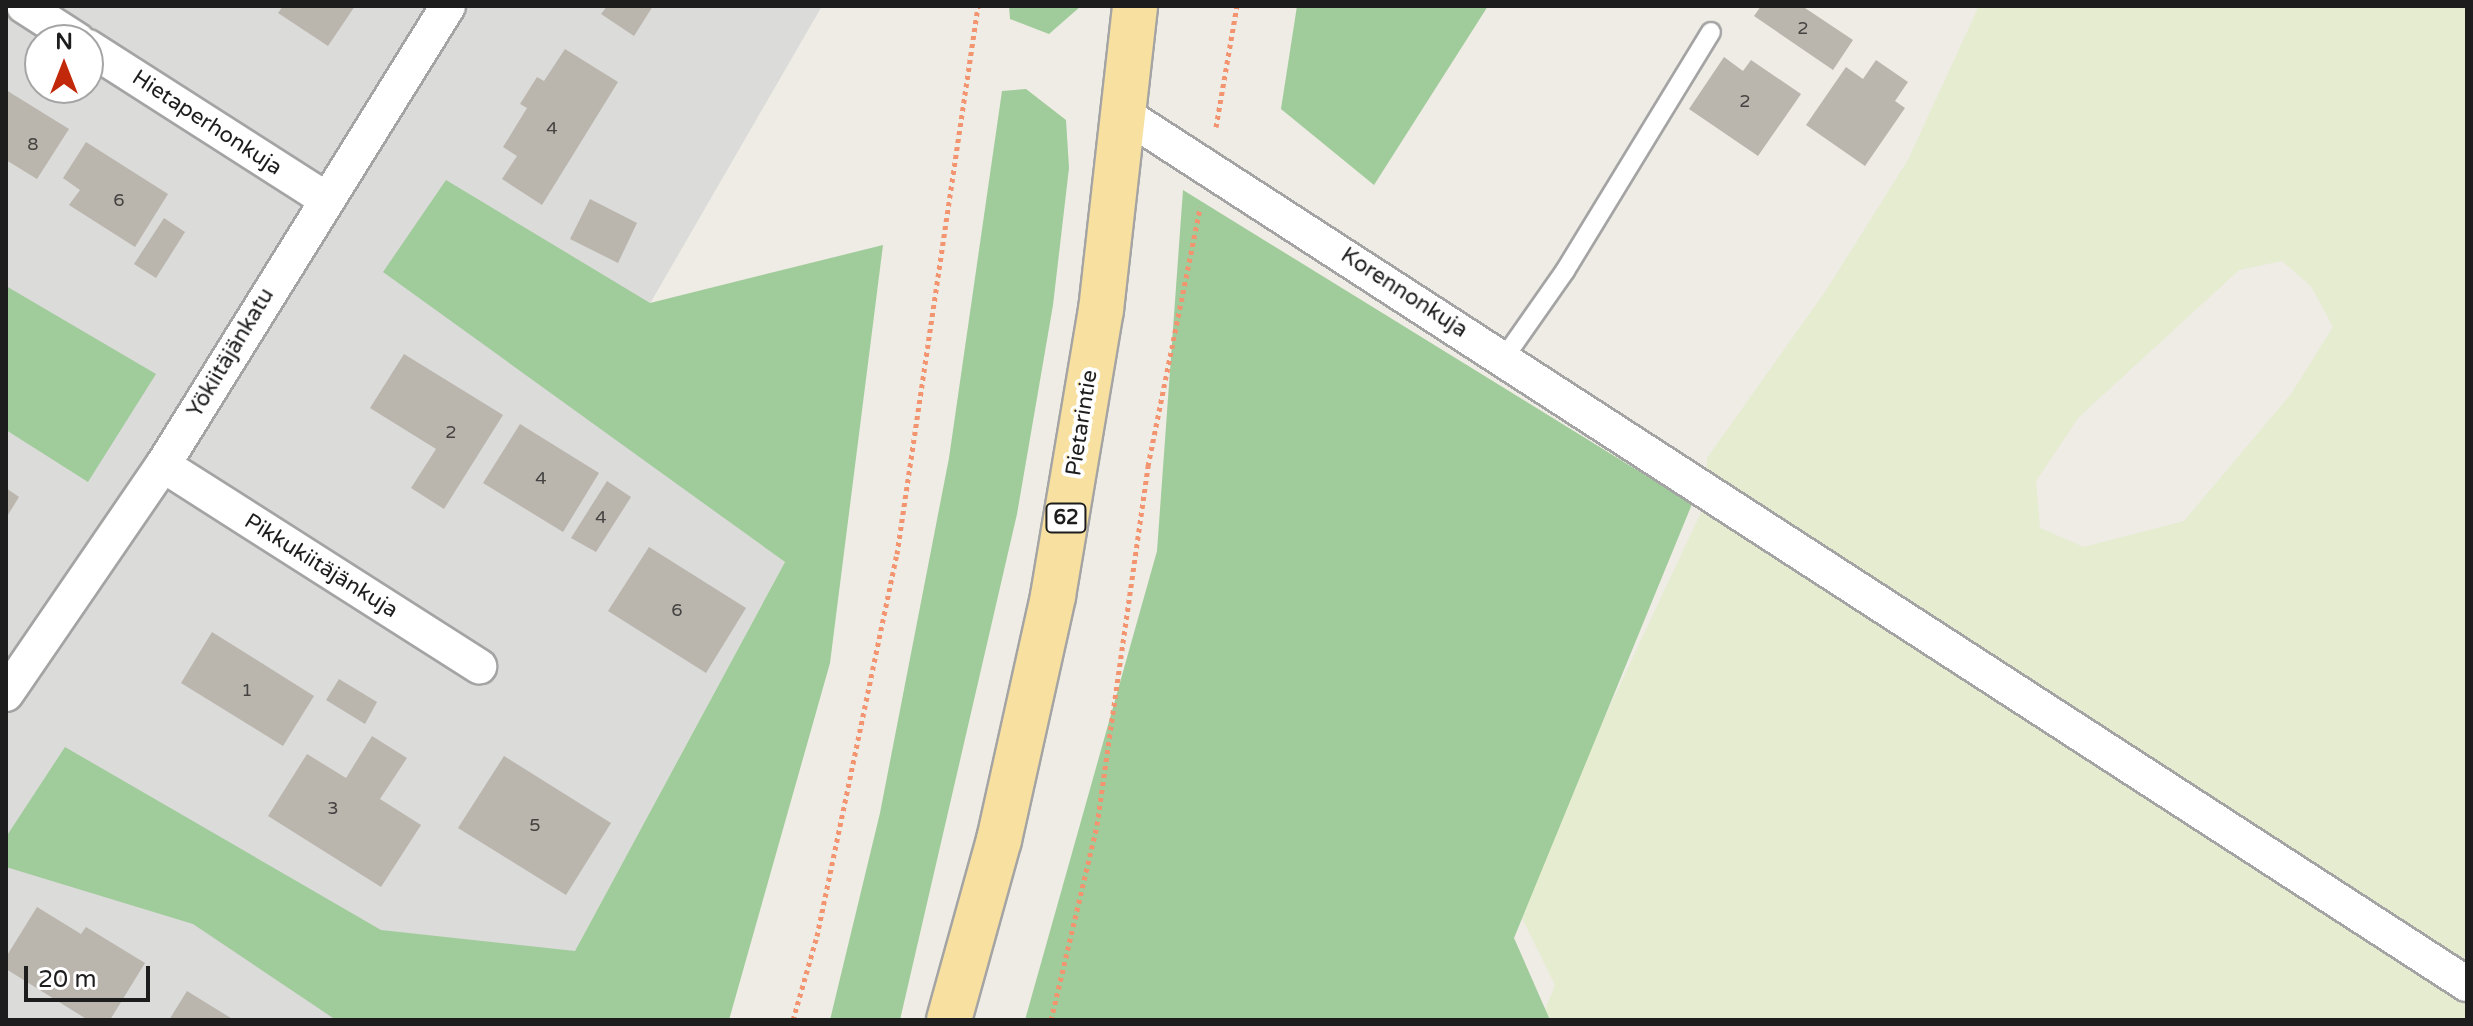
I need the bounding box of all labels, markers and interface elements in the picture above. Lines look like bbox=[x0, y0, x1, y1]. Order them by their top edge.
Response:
house number: 2 bbox=[1797, 17, 1809, 39]
north arrow bbox=[24, 24, 104, 104]
text: N bbox=[55, 29, 73, 55]
street label: Hietaperhonkuja bbox=[127, 65, 287, 181]
house number: 2 bbox=[1739, 90, 1751, 112]
house number: 4 bbox=[546, 117, 558, 139]
house number: 8 bbox=[27, 133, 39, 155]
house number: 6 bbox=[113, 189, 125, 211]
street label: Korennonkuja bbox=[1336, 242, 1472, 344]
street label: Yökiitäjänkatu bbox=[182, 283, 280, 423]
street label: Pietarintie bbox=[1061, 368, 1103, 478]
house number: 2 bbox=[445, 421, 457, 443]
house number: 4 bbox=[535, 467, 547, 489]
road number: 62 bbox=[1044, 502, 1088, 534]
house number: 4 bbox=[595, 506, 607, 528]
street label: Pikkukiitäjänkuja bbox=[239, 508, 403, 624]
house number: 6 bbox=[671, 599, 683, 621]
house number: 1 bbox=[241, 679, 253, 701]
house number: 3 bbox=[327, 797, 339, 819]
house number: 5 bbox=[529, 814, 541, 836]
scale bar bbox=[28, 950, 154, 1000]
text: 20 m bbox=[38, 965, 96, 994]

